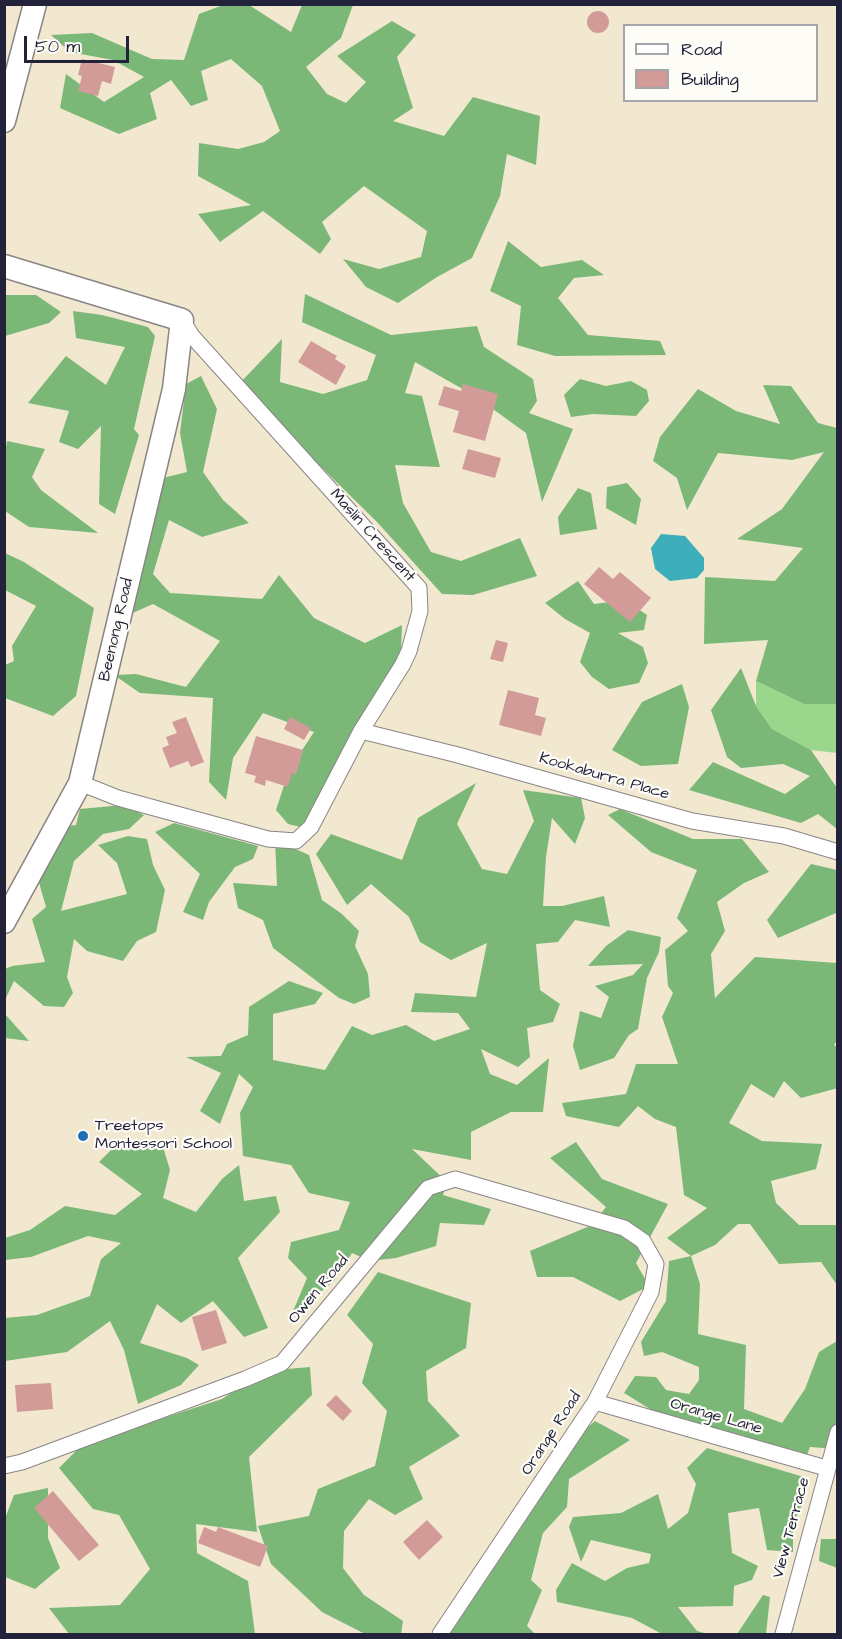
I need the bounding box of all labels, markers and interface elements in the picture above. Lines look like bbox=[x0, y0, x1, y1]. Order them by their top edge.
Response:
scale bar bbox=[27, 24, 132, 62]
legend bbox=[623, 24, 818, 102]
text: 50 m bbox=[35, 34, 80, 59]
text: Road bbox=[681, 37, 722, 62]
text: Building bbox=[681, 67, 739, 92]
street label: Maslin Crescent bbox=[325, 485, 419, 587]
street label: Beenong Road bbox=[96, 577, 138, 683]
street label: Kookaburra Place bbox=[537, 749, 671, 805]
place label: Treetops Montessori School bbox=[95, 1117, 232, 1155]
marker: Treetops Montessori School bbox=[76, 1129, 90, 1143]
street label: Owen Road bbox=[285, 1252, 353, 1328]
street label: Orange Road bbox=[518, 1389, 586, 1479]
street label: Orange Lane bbox=[668, 1395, 764, 1439]
street label: View Terrace bbox=[769, 1475, 815, 1581]

